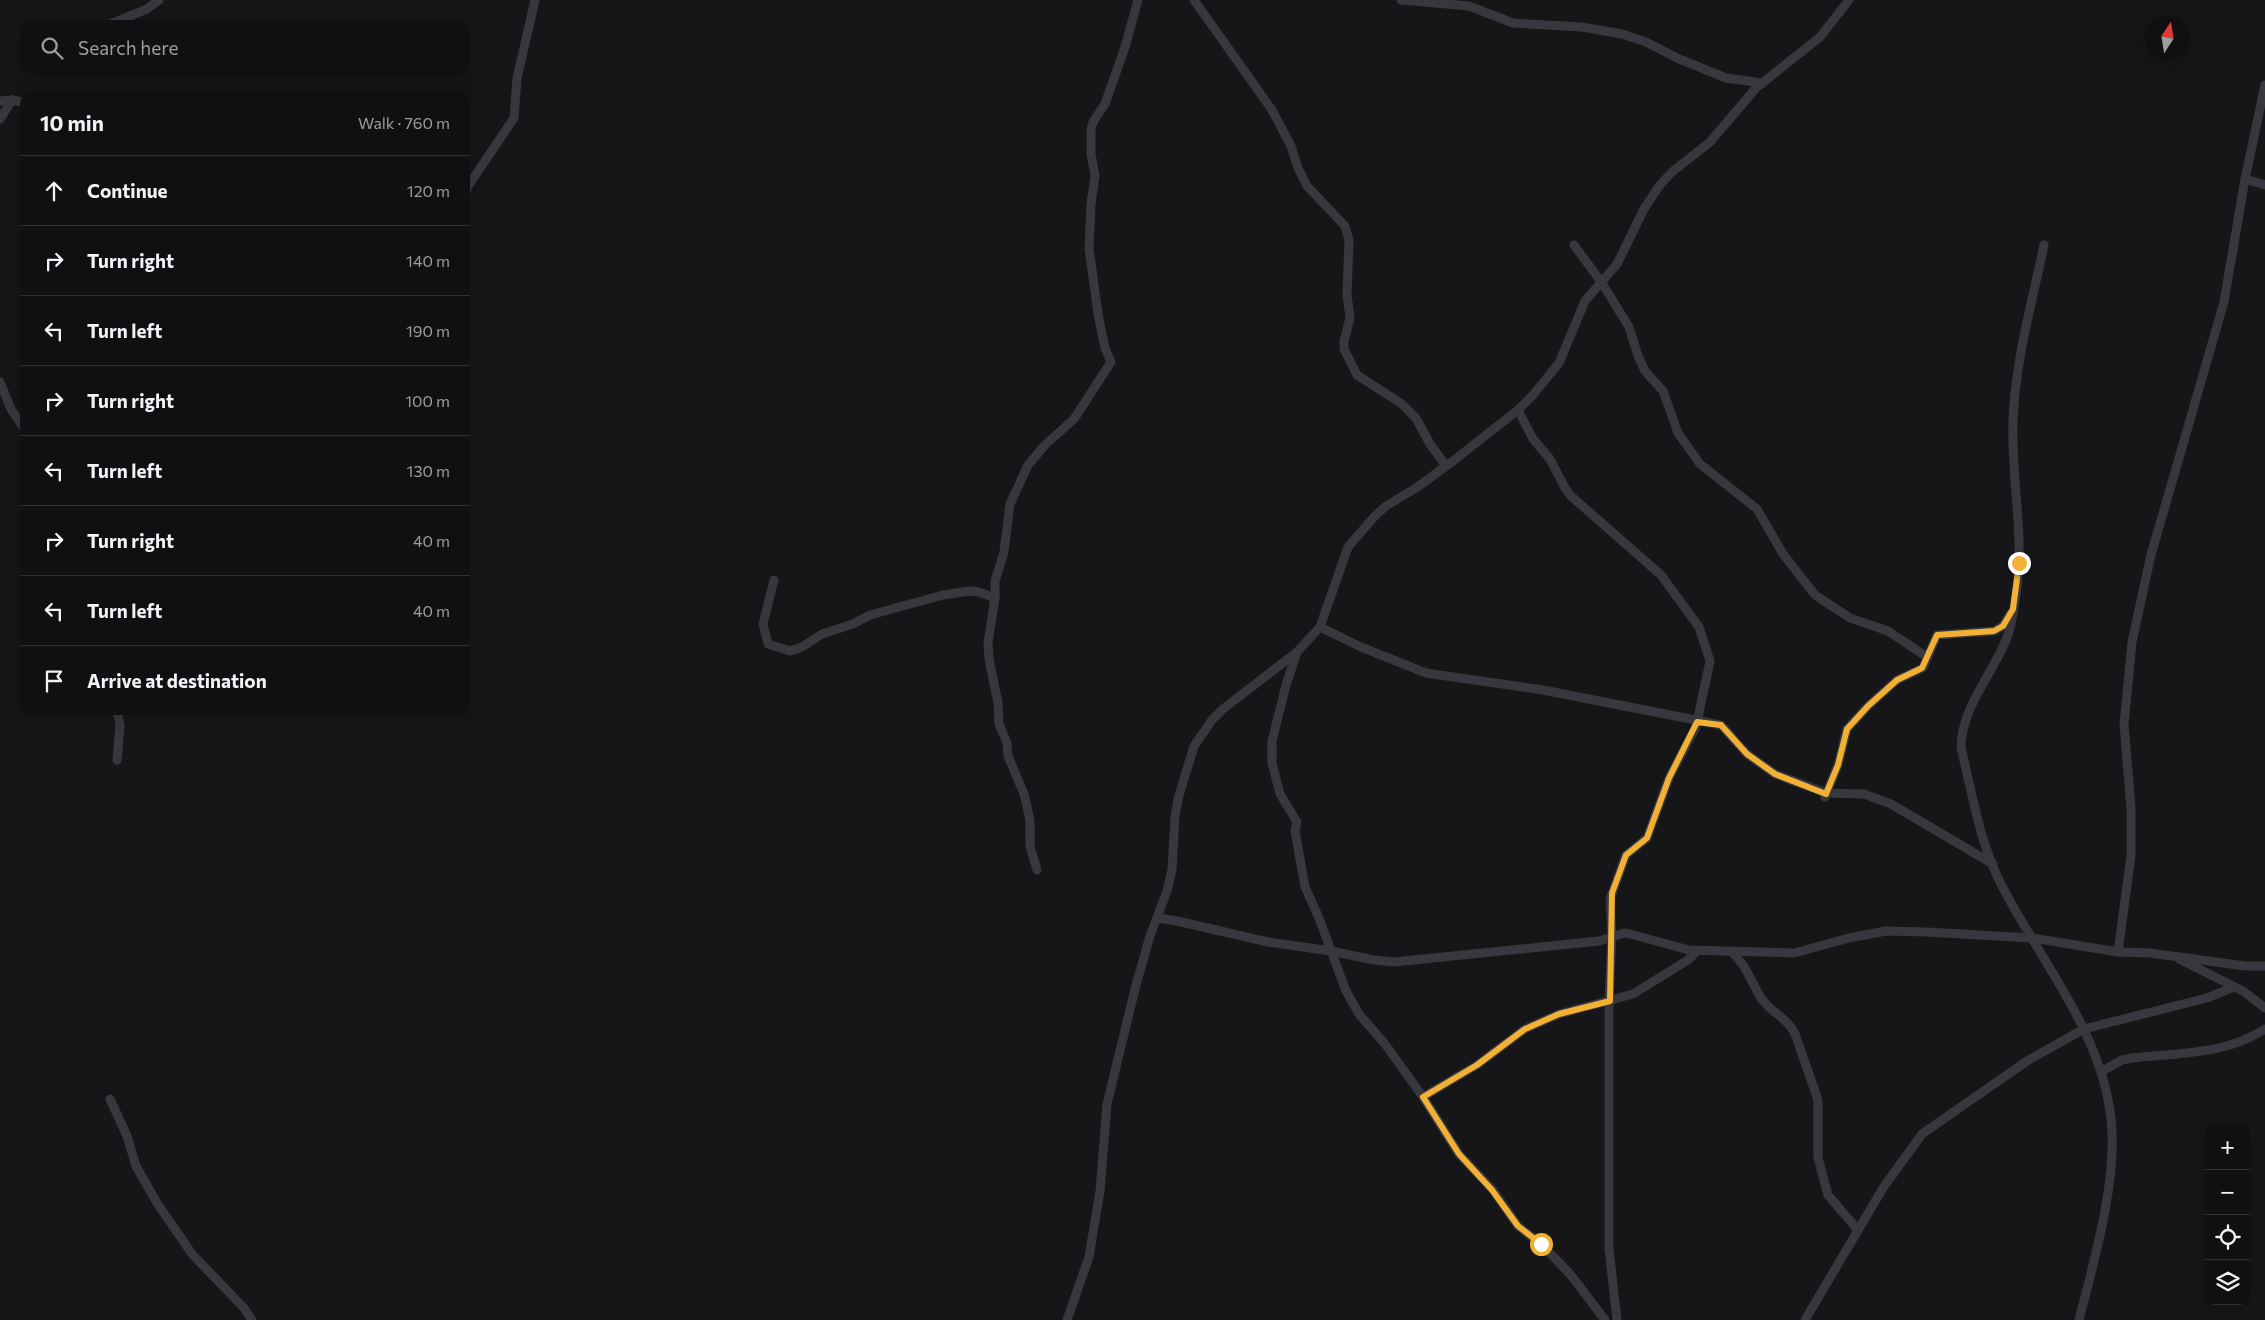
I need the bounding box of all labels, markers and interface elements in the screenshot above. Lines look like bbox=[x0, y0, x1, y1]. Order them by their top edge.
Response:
north arrow bbox=[2145, 15, 2190, 60]
search box bbox=[20, 20, 470, 75]
icon: search bbox=[38, 34, 66, 62]
text: Search here bbox=[78, 36, 178, 59]
text: 10 min bbox=[40, 110, 104, 135]
text: Walk · 760 m bbox=[358, 113, 450, 132]
icon: ahead bbox=[40, 177, 68, 205]
text: Continue bbox=[87, 179, 167, 202]
text: 120 m bbox=[407, 181, 450, 200]
icon: right bbox=[40, 247, 68, 275]
text: Turn right bbox=[87, 249, 174, 272]
text: 140 m bbox=[406, 251, 450, 270]
icon: left bbox=[40, 317, 68, 345]
text: Turn left bbox=[87, 319, 162, 342]
text: 190 m bbox=[406, 321, 450, 340]
icon: right bbox=[40, 387, 68, 415]
text: Turn right bbox=[87, 389, 174, 412]
text: 100 m bbox=[405, 391, 450, 410]
icon: left bbox=[40, 457, 68, 485]
text: Turn left bbox=[87, 459, 162, 482]
text: 130 m bbox=[407, 461, 450, 480]
icon: right bbox=[40, 527, 68, 555]
text: Turn right bbox=[87, 529, 174, 552]
text: 40 m bbox=[413, 531, 450, 550]
route end bbox=[2008, 552, 2031, 575]
icon: left bbox=[40, 597, 68, 625]
text: Turn left bbox=[87, 599, 162, 622]
text: 40 m bbox=[413, 601, 450, 620]
icon: arrive bbox=[40, 667, 68, 695]
text: Arrive at destination bbox=[87, 669, 267, 692]
map controls bbox=[2205, 1125, 2250, 1305]
button: + bbox=[2205, 1125, 2250, 1170]
button: − bbox=[2205, 1170, 2250, 1215]
button: locate bbox=[2205, 1215, 2250, 1260]
route start bbox=[1530, 1233, 1553, 1256]
button: layers bbox=[2205, 1260, 2250, 1305]

